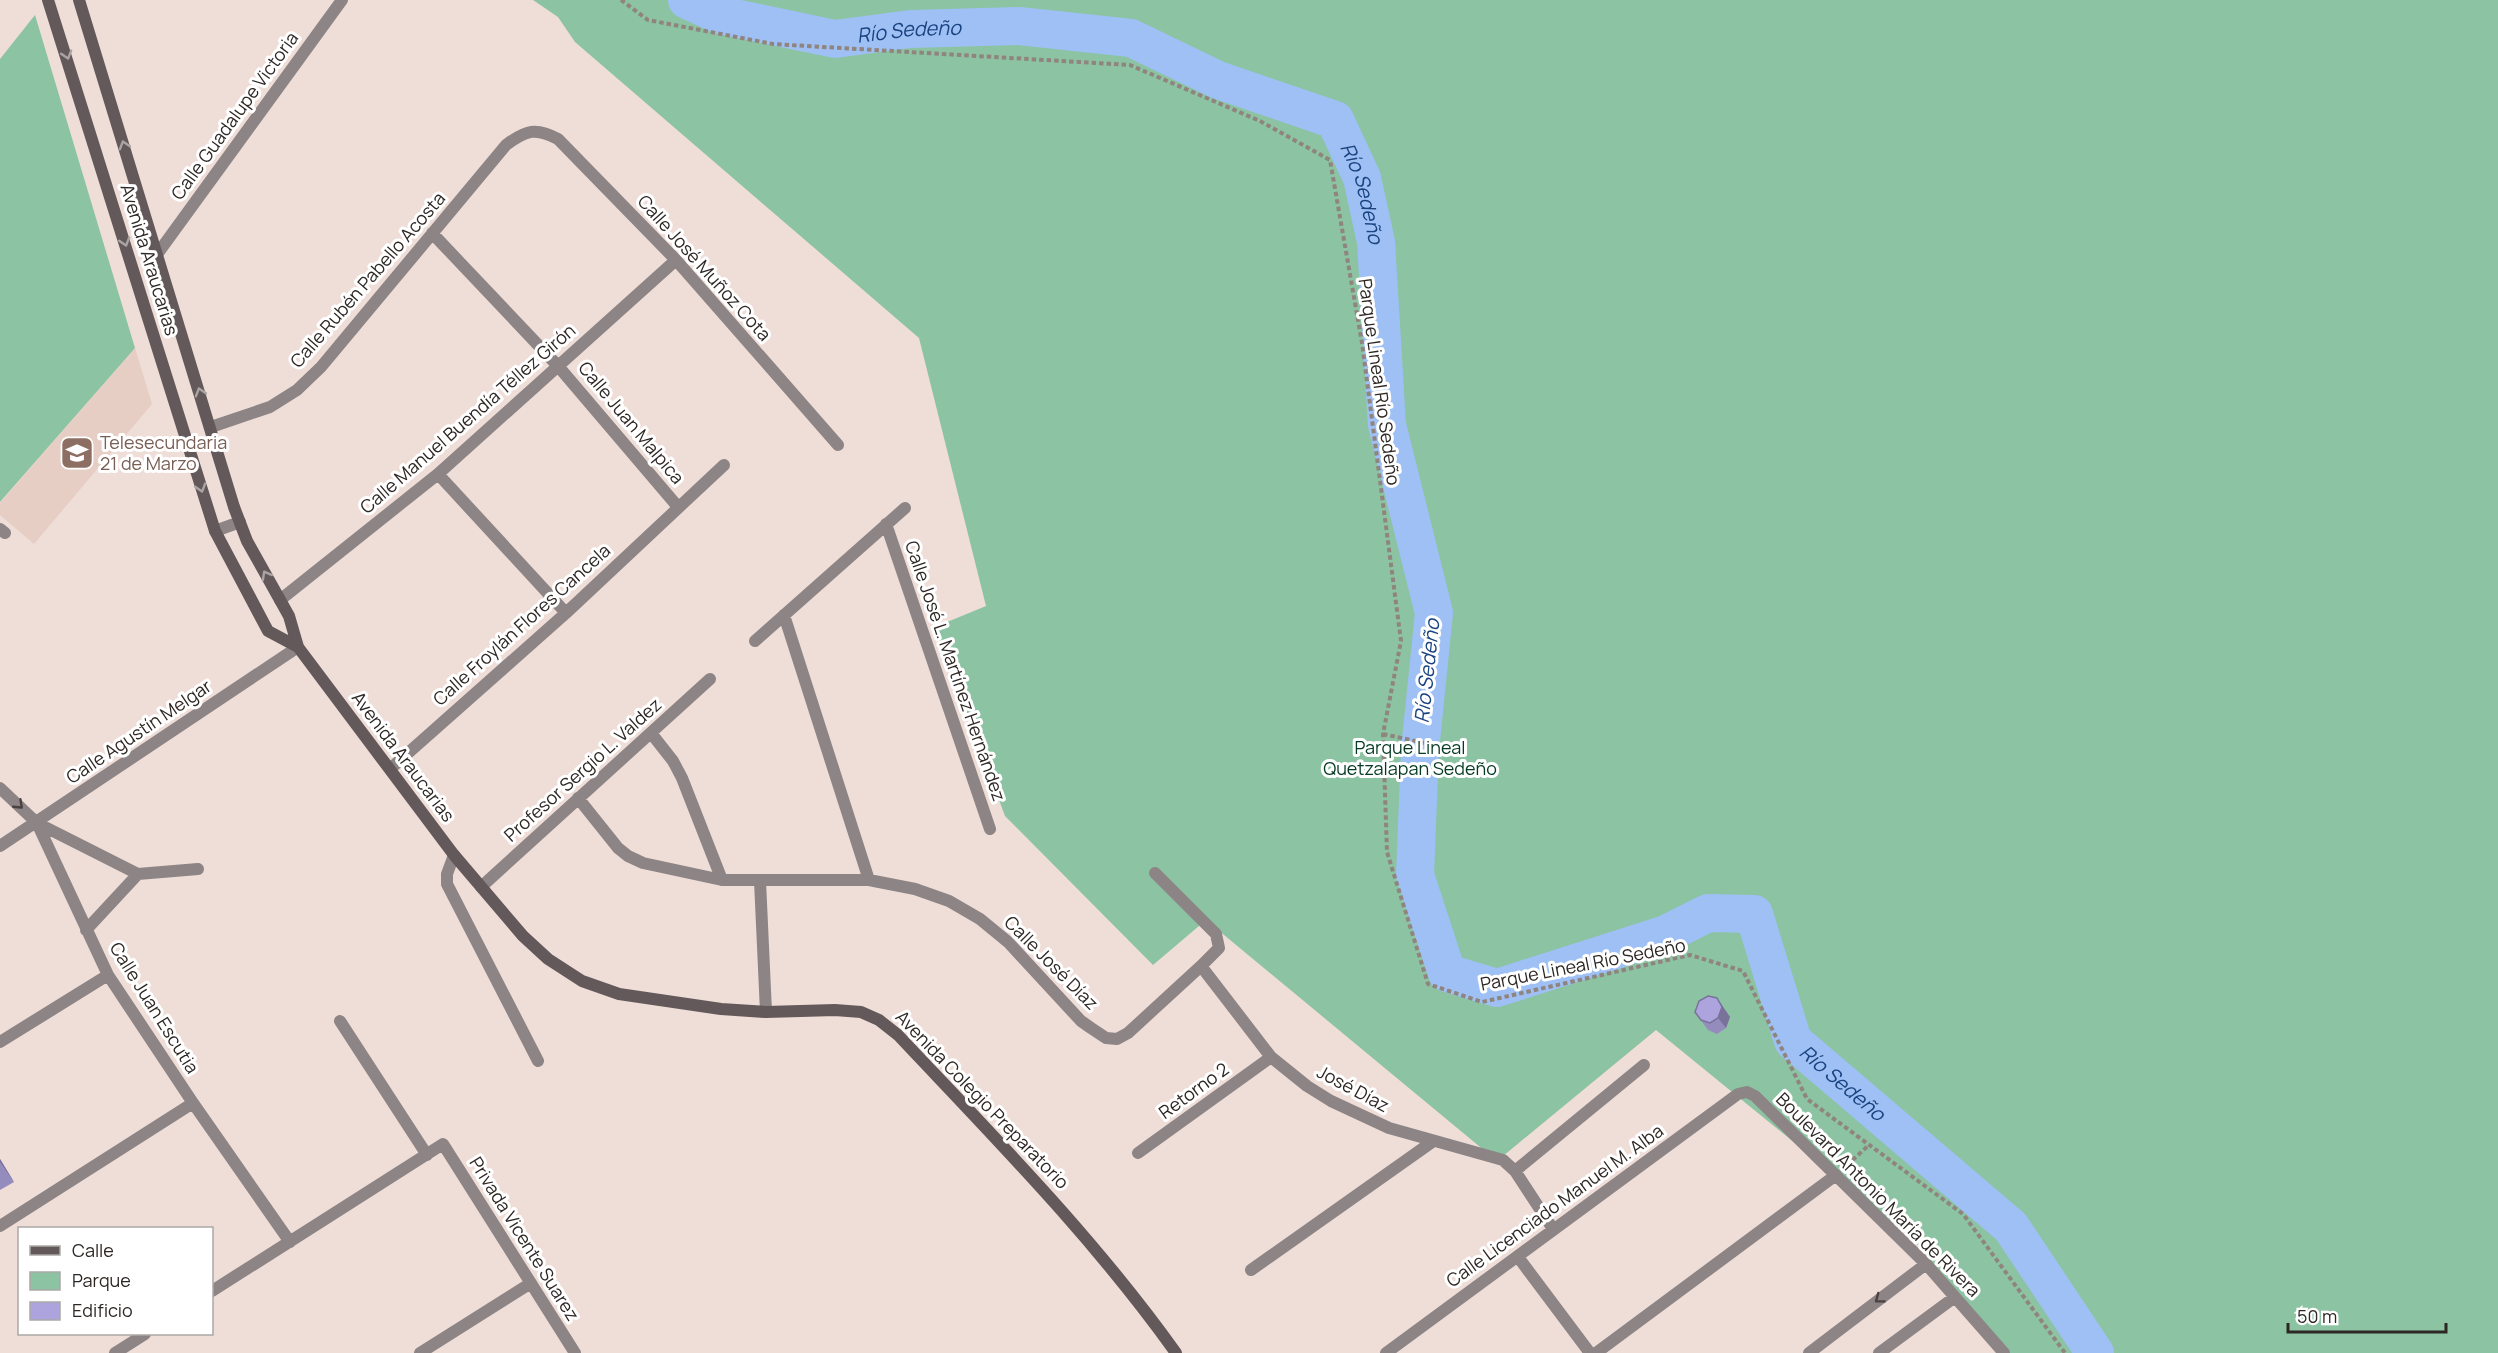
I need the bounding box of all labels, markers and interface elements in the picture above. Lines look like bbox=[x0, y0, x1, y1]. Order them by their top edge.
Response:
water label: Río Sedeño bbox=[855, 14, 962, 49]
street label: Calle Guadalupe Victoria bbox=[165, 27, 303, 204]
one-way arrow bbox=[60, 49, 72, 60]
water label: Río Sedeño bbox=[1334, 138, 1390, 247]
one-way arrow bbox=[119, 140, 131, 151]
street label: Avenida Araucarias bbox=[116, 181, 184, 338]
street label: Calle Rubén Pabello Acosta bbox=[284, 186, 450, 372]
street label: Calle José Muñoz Cota bbox=[633, 189, 777, 345]
one-way arrow bbox=[117, 236, 130, 247]
street label: Parque Lineal Río Sedeño bbox=[1354, 277, 1406, 487]
street label: Calle Manuel Buendía Téllez Girón bbox=[355, 318, 580, 518]
street label: Calle Juan Malpica bbox=[573, 356, 690, 489]
one-way arrow bbox=[195, 387, 207, 398]
place label: Telesecundaria 21 de Marzo bbox=[100, 430, 227, 475]
school or university icon: Telesecundaria 21 de Marzo bbox=[59, 435, 95, 471]
one-way arrow bbox=[194, 482, 206, 493]
street label: Calle José L. Martínez Hernández bbox=[900, 537, 1012, 804]
street label: Calle Froylán Flores Cancela bbox=[428, 538, 615, 710]
one-way arrow bbox=[262, 571, 273, 581]
water label: Río Sedeño bbox=[1408, 616, 1446, 724]
street label: Calle Agustín Melgar bbox=[61, 673, 216, 789]
street label: Avenida Araucarias bbox=[347, 686, 461, 826]
street label: Profesor Sergio L. Valdez bbox=[499, 692, 666, 846]
park label: Parque Lineal Quetzalapan Sedeño bbox=[1323, 735, 1497, 780]
one-way arrow bbox=[12, 798, 22, 809]
street label: Calle José Díaz bbox=[999, 910, 1104, 1015]
street label: Parque Lineal Río Sedeño bbox=[1478, 932, 1687, 996]
street label: Calle Juan Escutia bbox=[105, 937, 205, 1078]
street label: Avenida Colegio Preparatorio bbox=[891, 1005, 1074, 1194]
water label: Río Sedeño bbox=[1794, 1038, 1892, 1128]
street label: Retorno 2 bbox=[1154, 1057, 1233, 1124]
street label: José Díaz bbox=[1313, 1059, 1394, 1117]
street label: Boulevard Antonio María de Rivera bbox=[1771, 1087, 1986, 1302]
street label: Calle Licenciado Manuel M. Alba bbox=[1441, 1118, 1668, 1292]
street label: Privada Vicente Suarez bbox=[465, 1152, 585, 1325]
legend bbox=[18, 1227, 213, 1335]
text: Calle bbox=[72, 1238, 114, 1262]
text: Parque bbox=[72, 1268, 131, 1292]
one-way arrow bbox=[1875, 1292, 1886, 1303]
scale bar bbox=[2288, 1296, 2446, 1334]
text: Edificio bbox=[72, 1298, 133, 1322]
text: 50 m bbox=[2297, 1304, 2337, 1328]

